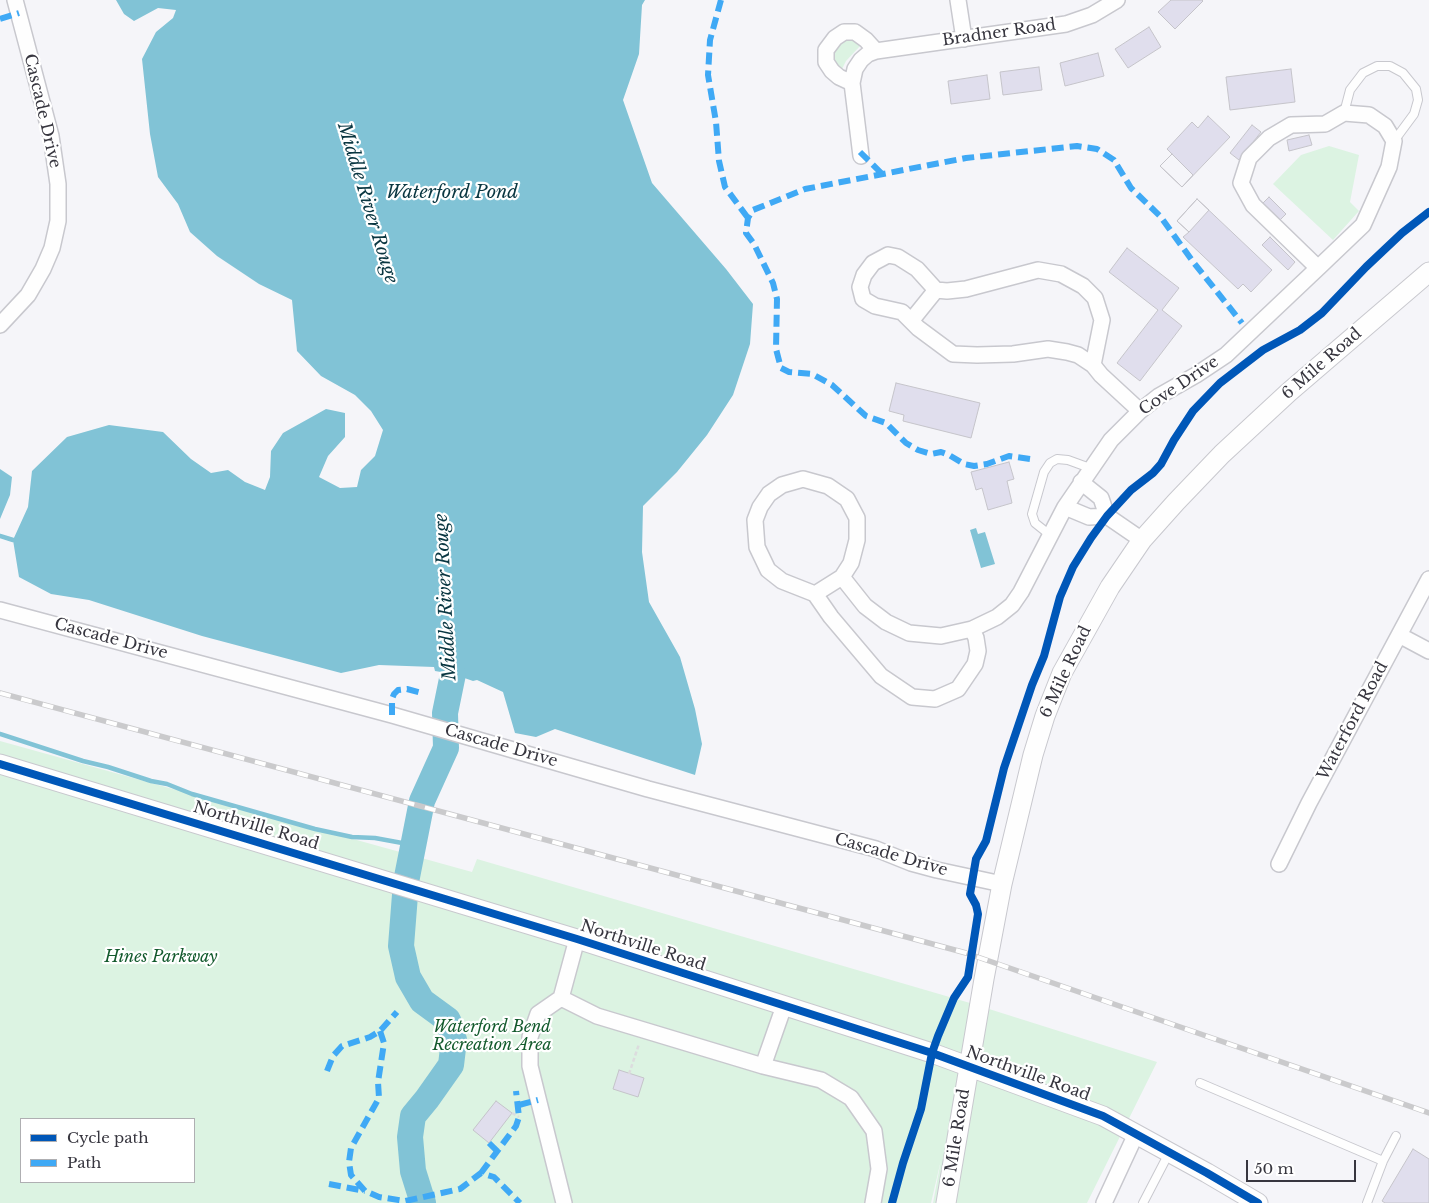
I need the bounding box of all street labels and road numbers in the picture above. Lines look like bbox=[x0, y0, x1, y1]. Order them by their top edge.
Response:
street label: Bradner Road bbox=[941, 16, 1057, 50]
street label: Cascade Drive bbox=[20, 52, 64, 170]
street label: 6 Mile Road bbox=[1278, 324, 1366, 404]
street label: Cove Drive bbox=[1136, 352, 1222, 420]
street label: Cascade Drive bbox=[52, 615, 170, 663]
street label: 6 Mile Road bbox=[1036, 623, 1096, 721]
street label: Waterford Road bbox=[1314, 658, 1392, 784]
street label: Cascade Drive bbox=[442, 721, 560, 771]
street label: Northville Road bbox=[191, 798, 321, 854]
street label: Cascade Drive bbox=[832, 830, 950, 880]
street label: Northville Road bbox=[578, 917, 708, 975]
street label: Northville Road bbox=[963, 1043, 1093, 1105]
street label: 6 Mile Road bbox=[940, 1087, 974, 1189]

